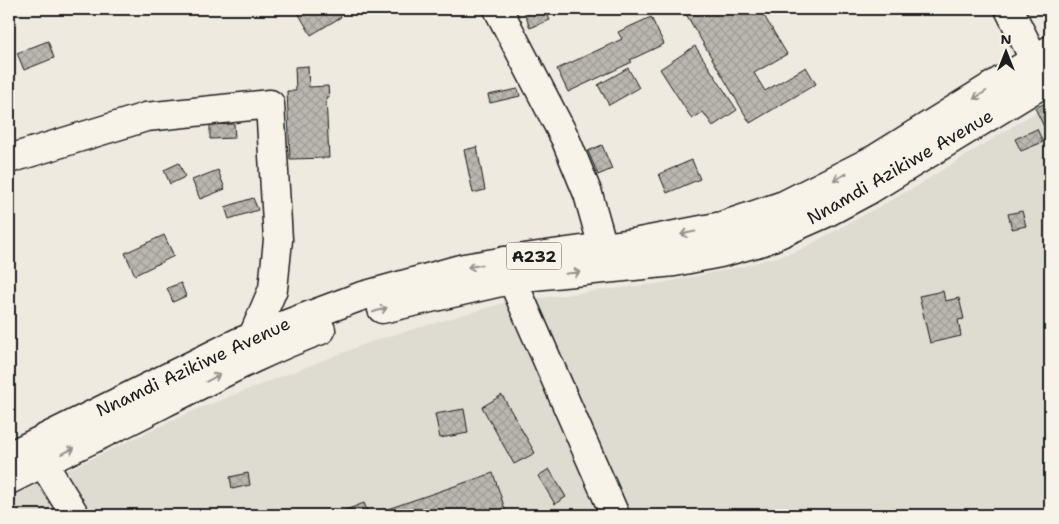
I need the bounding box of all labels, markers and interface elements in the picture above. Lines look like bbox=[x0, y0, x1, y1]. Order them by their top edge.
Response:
north arrow bbox=[982, 28, 1032, 78]
text: N bbox=[1000, 30, 1012, 48]
one-way arrow bbox=[973, 91, 987, 101]
street label: Nnamdi Azikiwe Avenue bbox=[802, 104, 998, 230]
one-way arrow bbox=[832, 172, 847, 182]
one-way arrow bbox=[680, 229, 696, 238]
road number: A232 bbox=[506, 242, 562, 270]
one-way arrow bbox=[468, 262, 484, 272]
one-way arrow bbox=[565, 268, 581, 278]
one-way arrow bbox=[372, 305, 387, 314]
street label: Nnamdi Azikiwe Avenue bbox=[92, 311, 294, 423]
one-way arrow bbox=[206, 372, 220, 382]
one-way arrow bbox=[60, 445, 75, 455]

